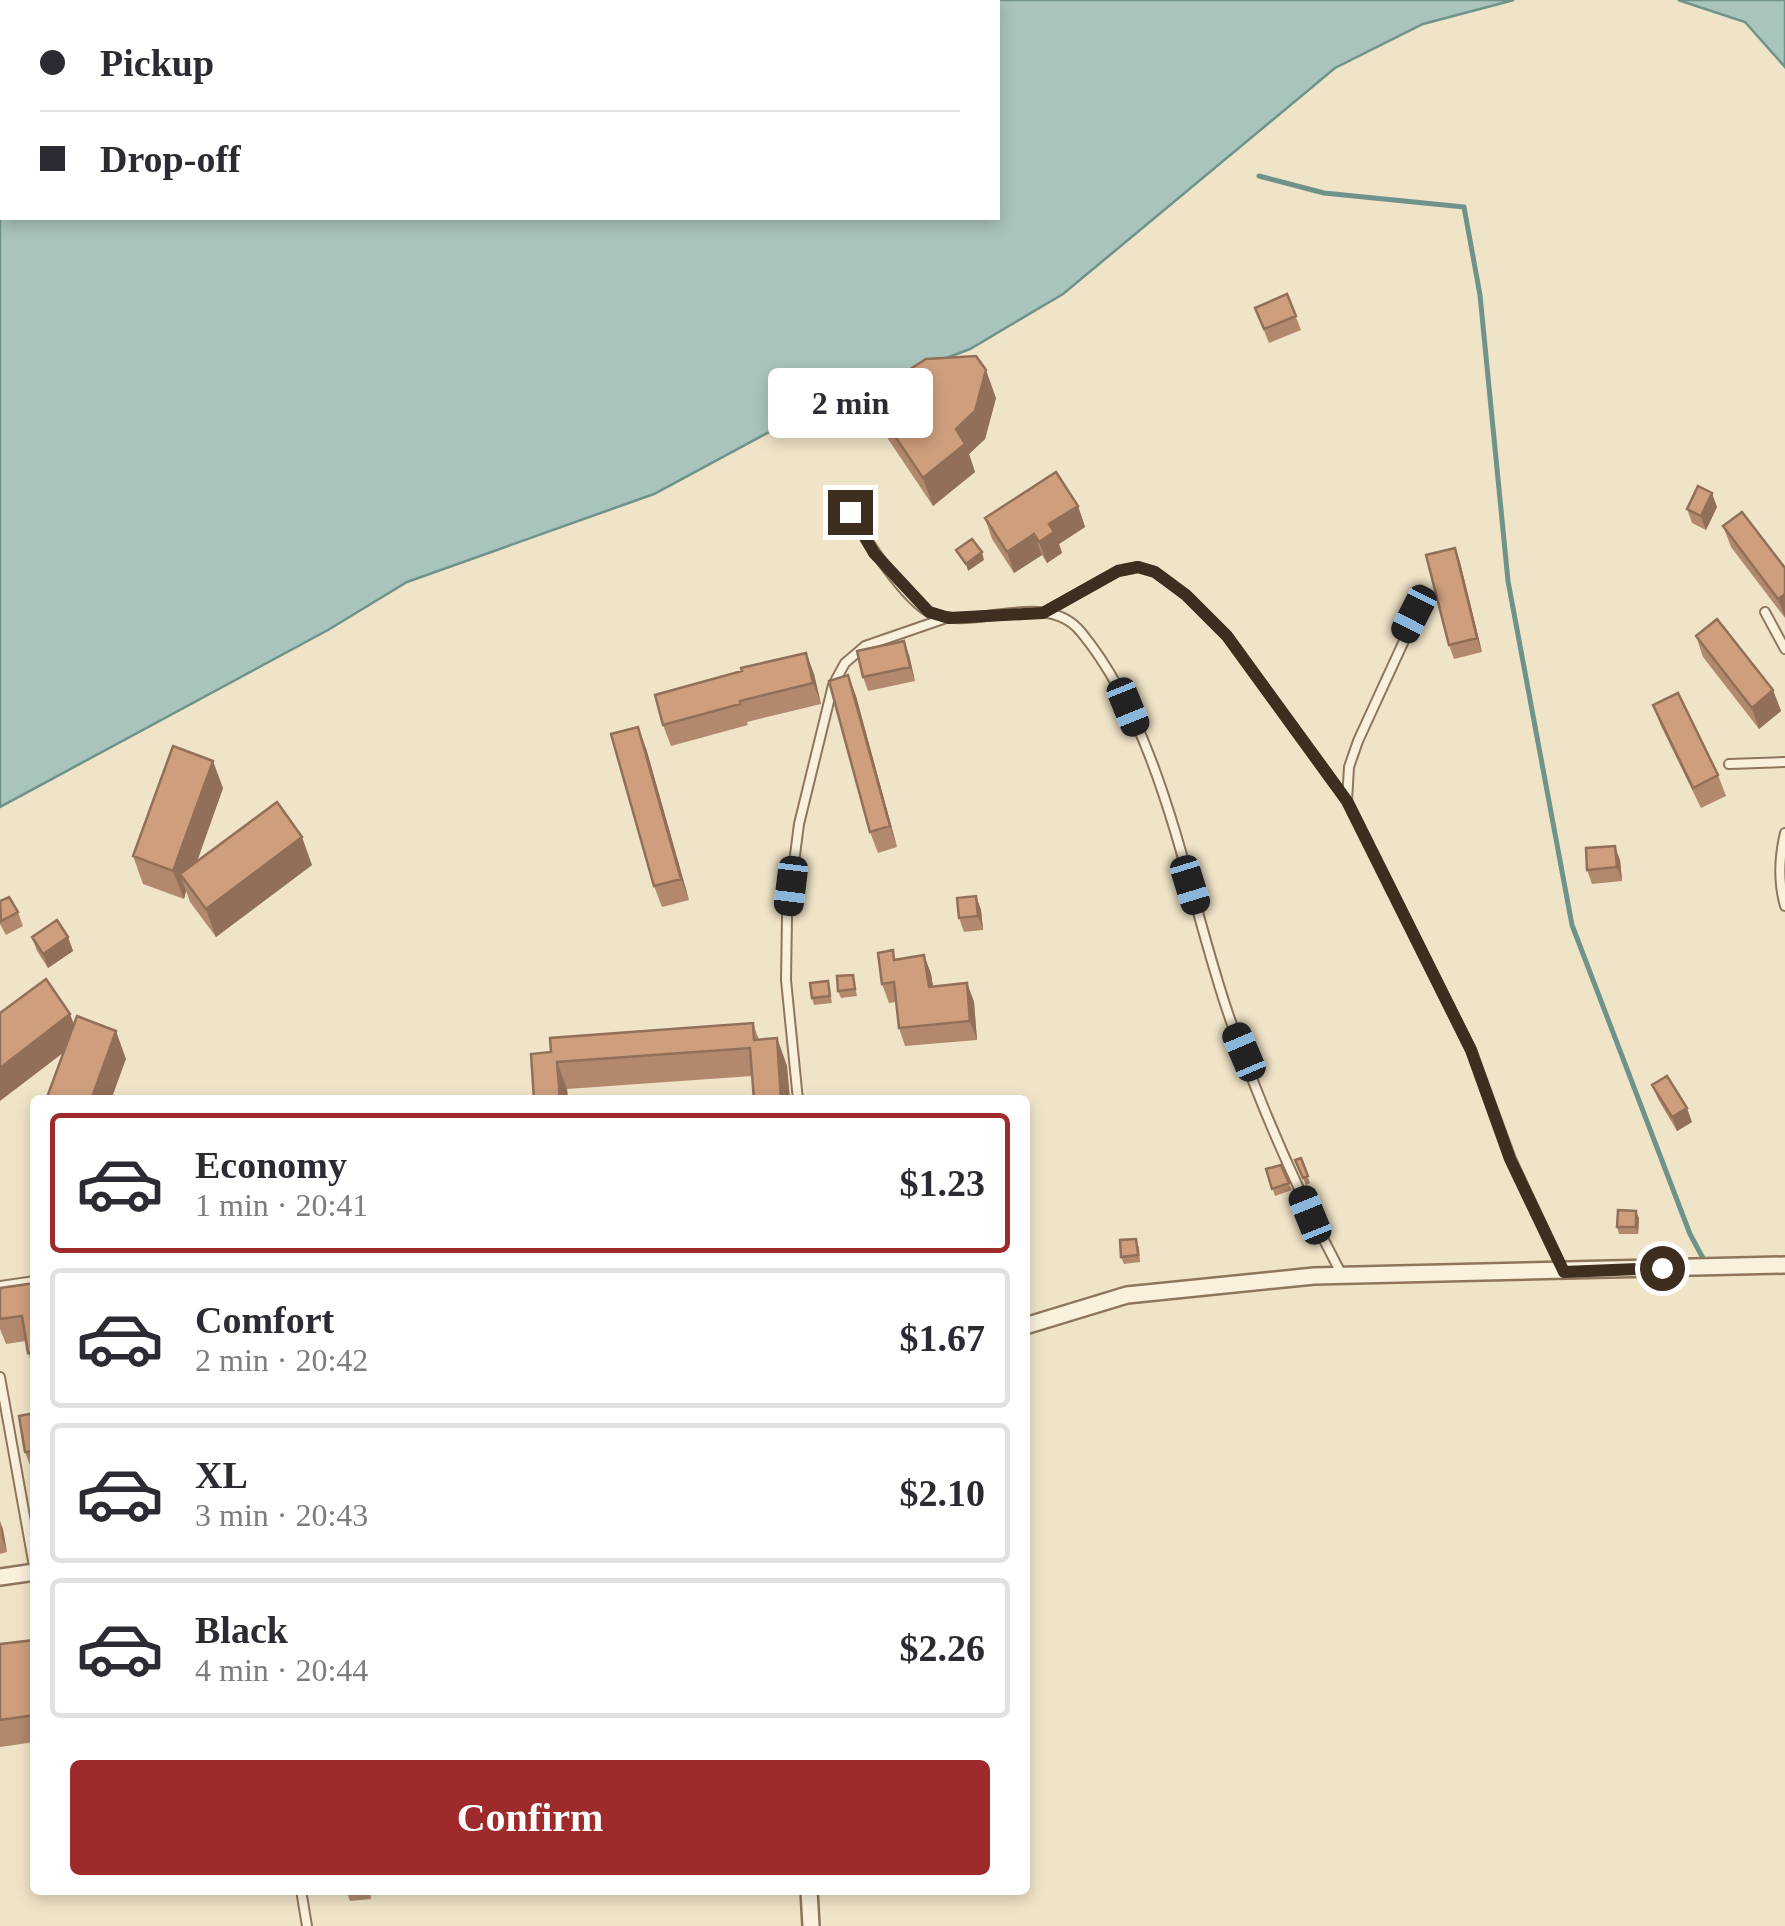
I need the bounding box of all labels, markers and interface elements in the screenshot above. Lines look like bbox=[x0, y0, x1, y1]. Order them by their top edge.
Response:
text: Pickup bbox=[100, 42, 214, 84]
text: Drop-off bbox=[100, 138, 241, 180]
callout: 2 min bbox=[768, 367, 932, 437]
text: 2 min bbox=[812, 385, 889, 421]
route end bbox=[828, 490, 873, 535]
car bbox=[1387, 580, 1441, 648]
car bbox=[1103, 674, 1153, 740]
car bbox=[1167, 852, 1213, 918]
car bbox=[772, 854, 810, 918]
car bbox=[1218, 1019, 1270, 1085]
icon: car bbox=[75, 1138, 165, 1228]
text: Economy bbox=[195, 1144, 347, 1186]
text: $1.23 bbox=[900, 1162, 985, 1204]
car bbox=[1285, 1182, 1335, 1248]
text: 1 min · 20:41 bbox=[195, 1187, 368, 1223]
route start bbox=[1640, 1246, 1685, 1291]
icon: car bbox=[75, 1293, 165, 1383]
text: Comfort bbox=[195, 1299, 334, 1341]
text: $1.67 bbox=[900, 1317, 985, 1359]
text: 2 min · 20:42 bbox=[195, 1342, 368, 1378]
icon: car bbox=[75, 1448, 165, 1538]
text: XL bbox=[195, 1454, 248, 1496]
text: $2.10 bbox=[900, 1472, 985, 1514]
text: 3 min · 20:43 bbox=[195, 1497, 368, 1533]
icon: car bbox=[75, 1603, 165, 1693]
text: Black bbox=[195, 1609, 288, 1651]
text: $2.26 bbox=[900, 1627, 985, 1669]
text: 4 min · 20:44 bbox=[195, 1652, 368, 1688]
button: Confirm bbox=[70, 1760, 990, 1875]

